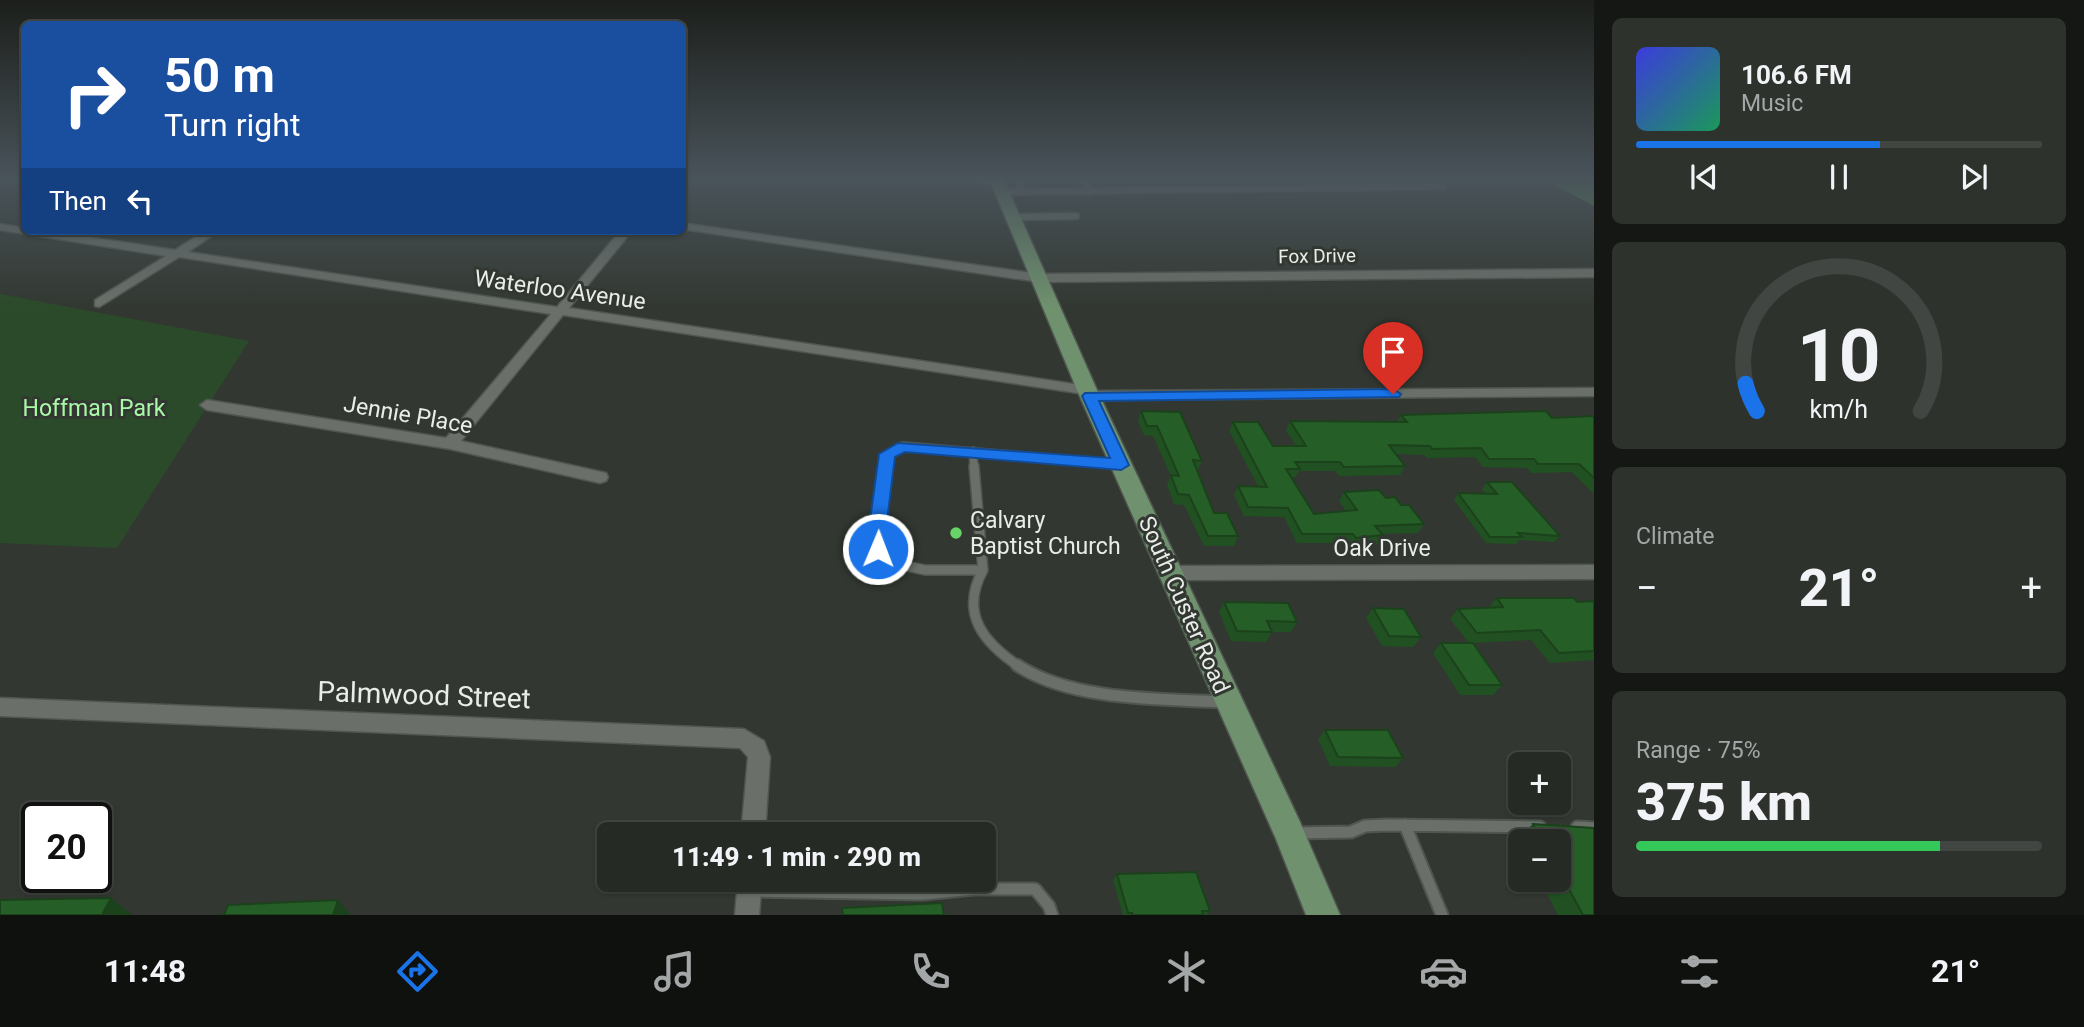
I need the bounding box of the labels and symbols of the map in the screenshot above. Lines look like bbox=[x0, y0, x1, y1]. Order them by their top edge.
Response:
street label: Fox Drive bbox=[1278, 244, 1356, 268]
street label: Waterloo Avenue bbox=[473, 265, 647, 315]
pin bbox=[1363, 322, 1423, 394]
street label: Jennie Place bbox=[341, 390, 475, 440]
park label: Hoffman Park bbox=[23, 395, 166, 422]
place label: Calvary Baptist Church bbox=[970, 507, 1121, 560]
position arrow bbox=[841, 512, 915, 586]
street label: South Custer Road bbox=[1133, 512, 1235, 698]
marker: Calvary Baptist Church bbox=[948, 525, 964, 541]
street label: Oak Drive bbox=[1333, 535, 1431, 562]
street label: Palmwood Street bbox=[317, 675, 531, 715]
speed limit sign: 20 bbox=[21, 802, 112, 893]

